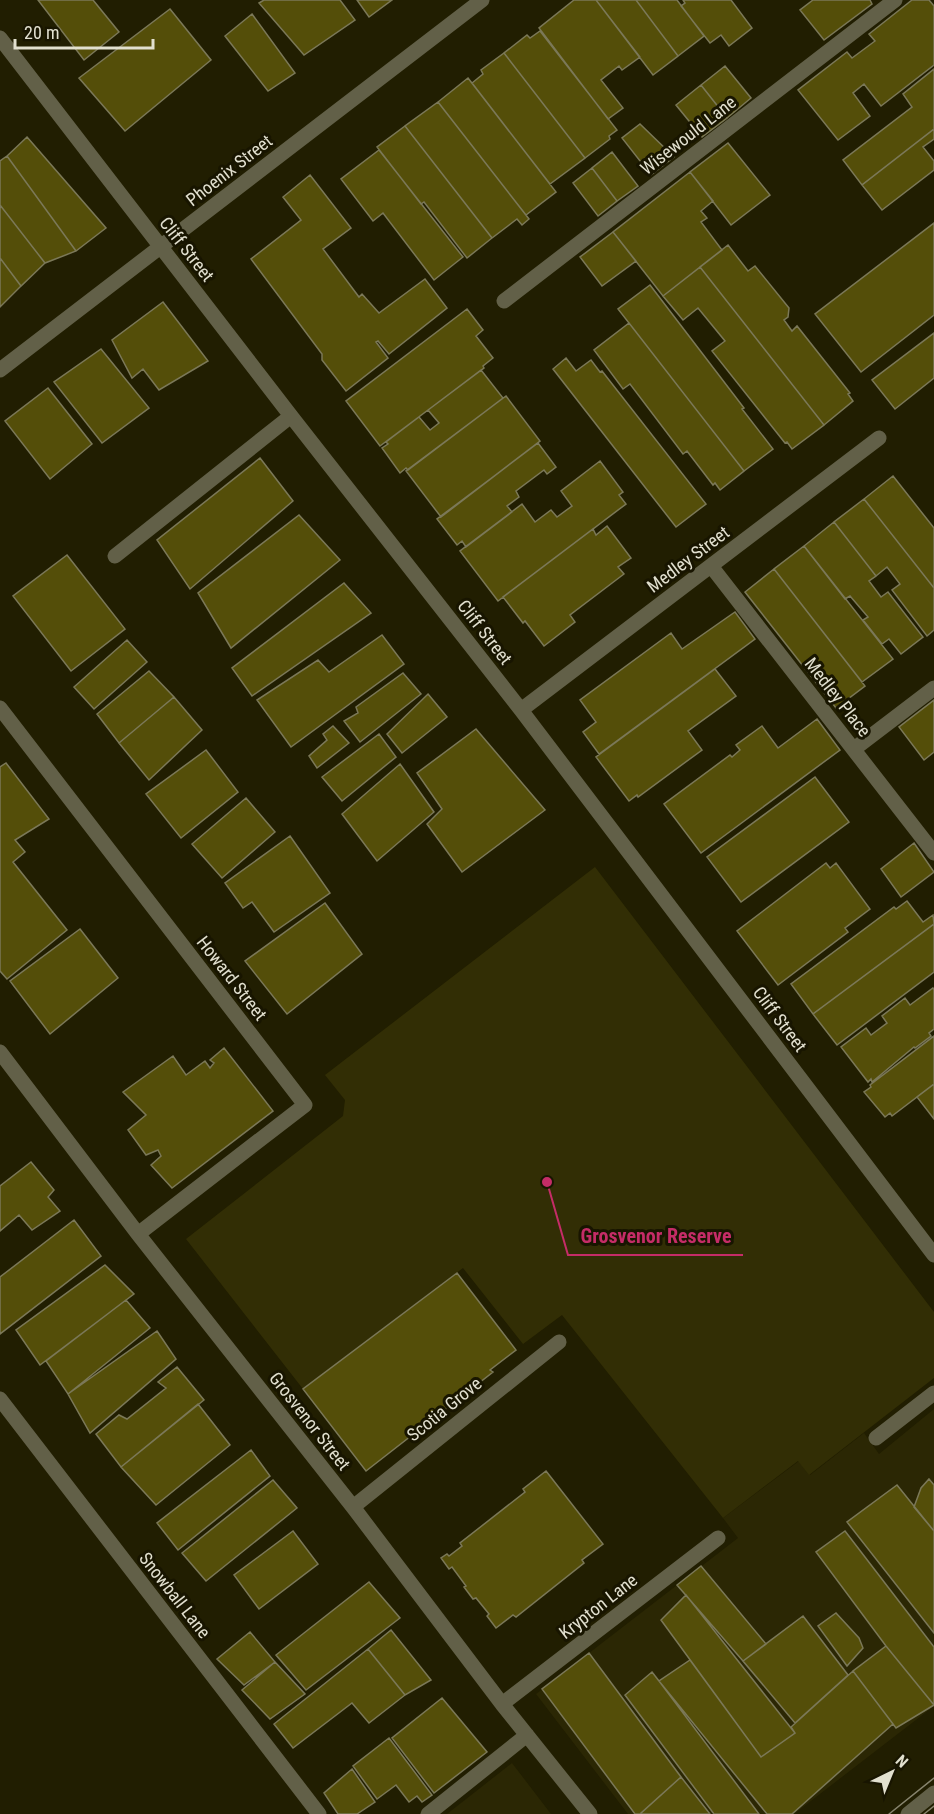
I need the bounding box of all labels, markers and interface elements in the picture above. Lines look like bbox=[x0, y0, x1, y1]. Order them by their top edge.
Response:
scale bar bbox=[15, 12, 153, 50]
text: 20 m bbox=[24, 22, 59, 43]
street label: Wisewould Lane bbox=[636, 91, 740, 179]
street label: Phoenix Street bbox=[182, 130, 276, 210]
street label: Cliff Street bbox=[155, 213, 219, 285]
street label: Medley Street bbox=[643, 521, 733, 597]
street label: Cliff Street bbox=[453, 596, 517, 668]
street label: Medley Place bbox=[801, 653, 875, 741]
street label: Howard Street bbox=[193, 932, 271, 1024]
street label: Cliff Street bbox=[749, 982, 811, 1056]
callout: Grosvenor Reserve bbox=[568, 1217, 743, 1255]
text: Grosvenor Reserve bbox=[581, 1224, 731, 1248]
street label: Grosvenor Street bbox=[265, 1368, 355, 1474]
street label: Scotia Grove bbox=[403, 1373, 485, 1445]
street label: Snowball Lane bbox=[135, 1548, 215, 1642]
street label: Krypton Lane bbox=[555, 1569, 641, 1643]
north arrow bbox=[862, 1742, 922, 1802]
text: N bbox=[892, 1751, 912, 1772]

